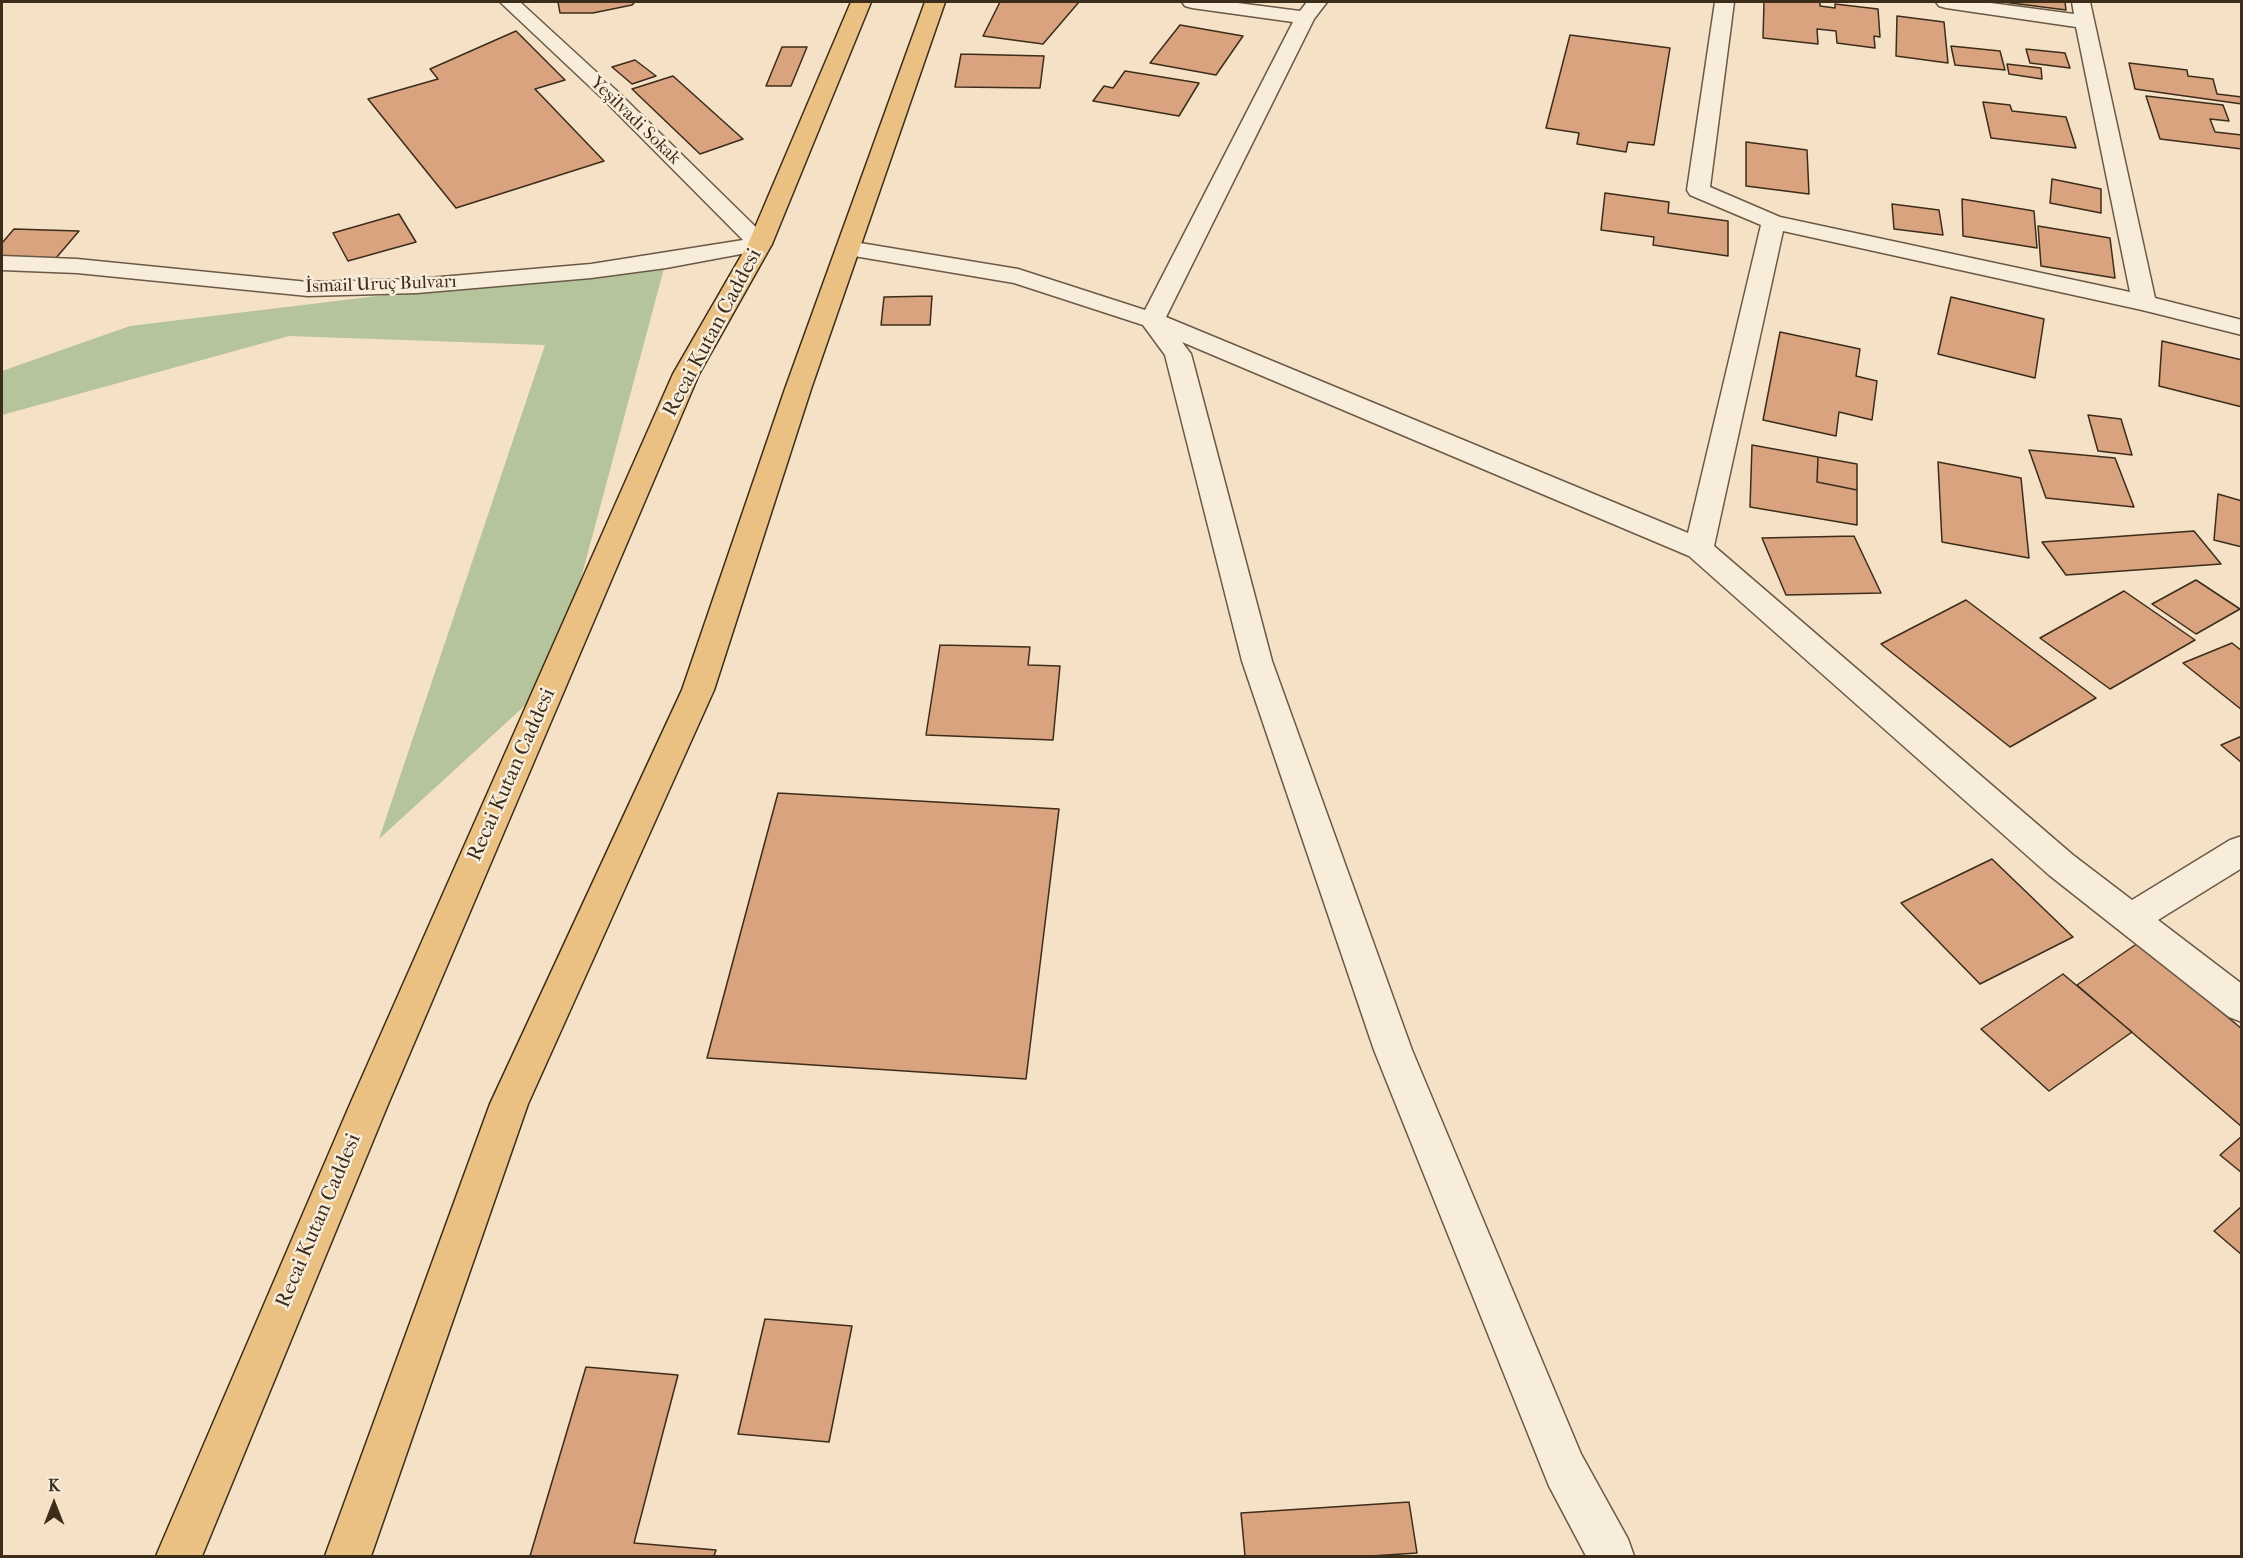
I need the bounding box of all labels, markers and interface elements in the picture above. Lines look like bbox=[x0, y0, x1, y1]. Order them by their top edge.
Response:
street label: Yeşilvadi Sokak bbox=[585, 72, 685, 170]
street label: Recai Kutan Caddesi bbox=[658, 245, 768, 421]
street label: İsmail Uruç Bulvarı bbox=[305, 272, 457, 298]
street label: Recai Kutan Caddesi bbox=[463, 685, 561, 865]
street label: Recai Kutan Caddesi bbox=[271, 1130, 367, 1312]
north arrow bbox=[24, 1474, 84, 1534]
text: K bbox=[48, 1476, 60, 1495]

